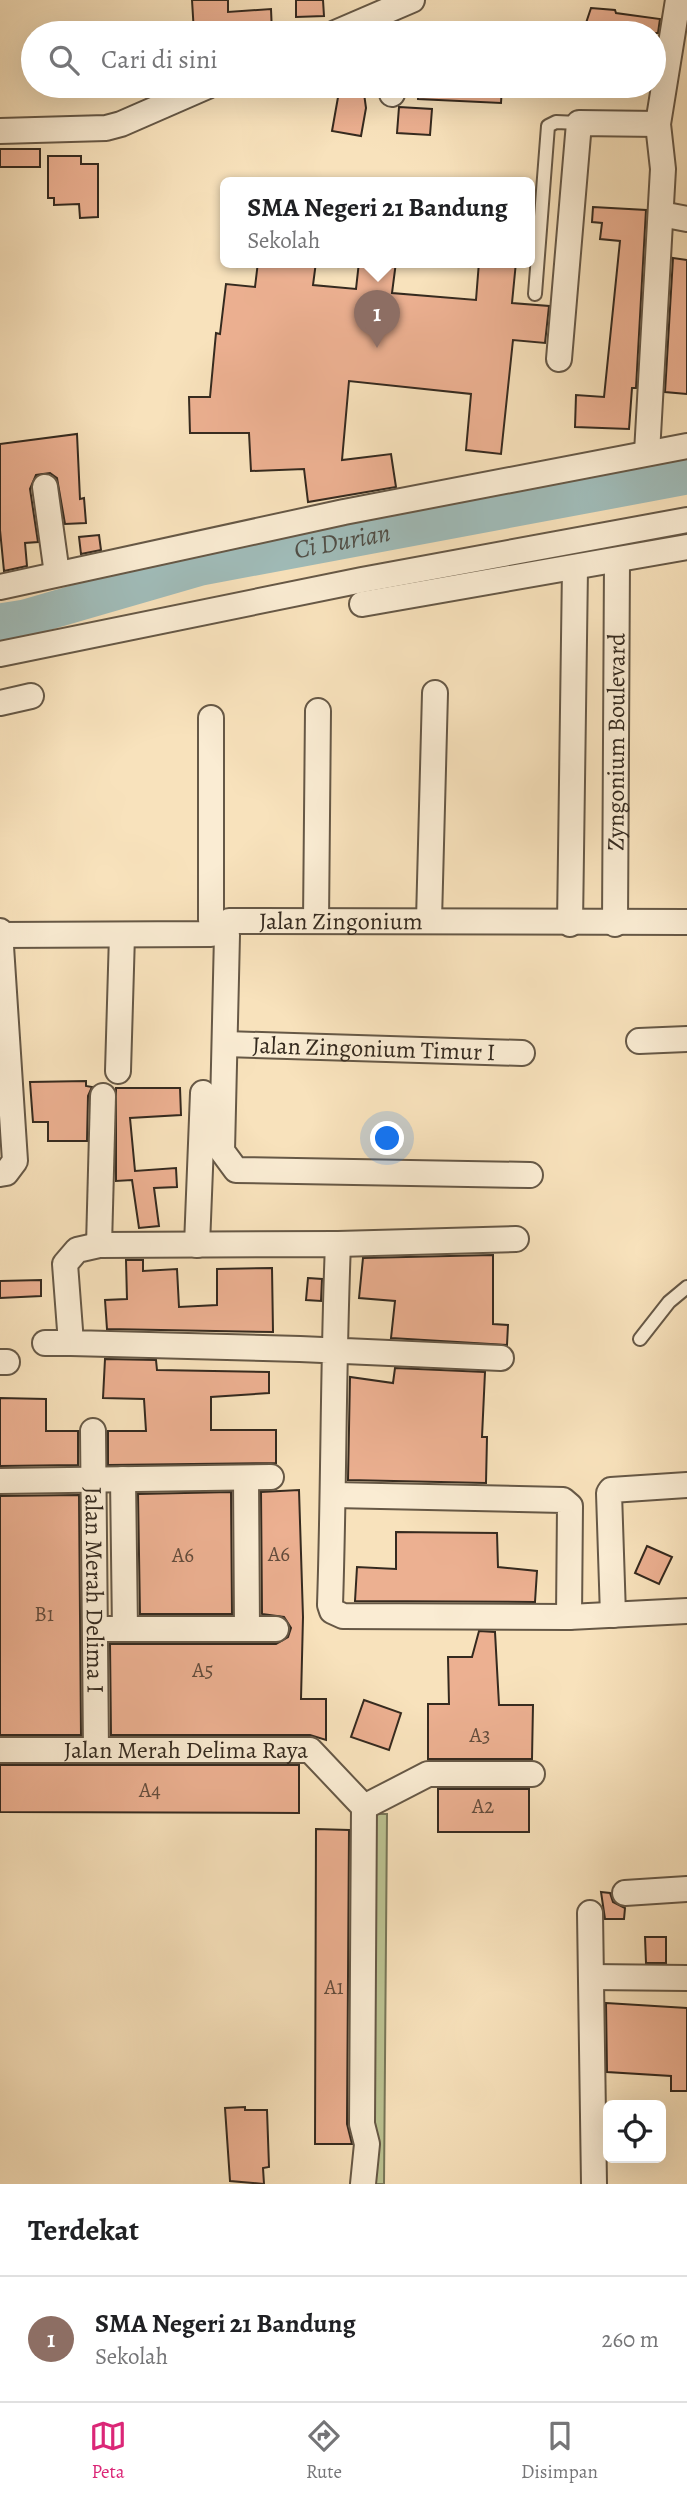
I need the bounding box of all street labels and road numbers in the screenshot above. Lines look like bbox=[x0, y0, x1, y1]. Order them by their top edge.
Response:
street label: Zyngonium Boulevard bbox=[599, 633, 633, 851]
street label: Jalan Zingonium bbox=[259, 905, 423, 937]
street label: Jalan Zingonium Timur I bbox=[252, 1029, 496, 1068]
street label: Jalan Merah Delima I bbox=[78, 1487, 111, 1693]
street label: Jalan Merah Delima Raya bbox=[64, 1734, 309, 1766]

